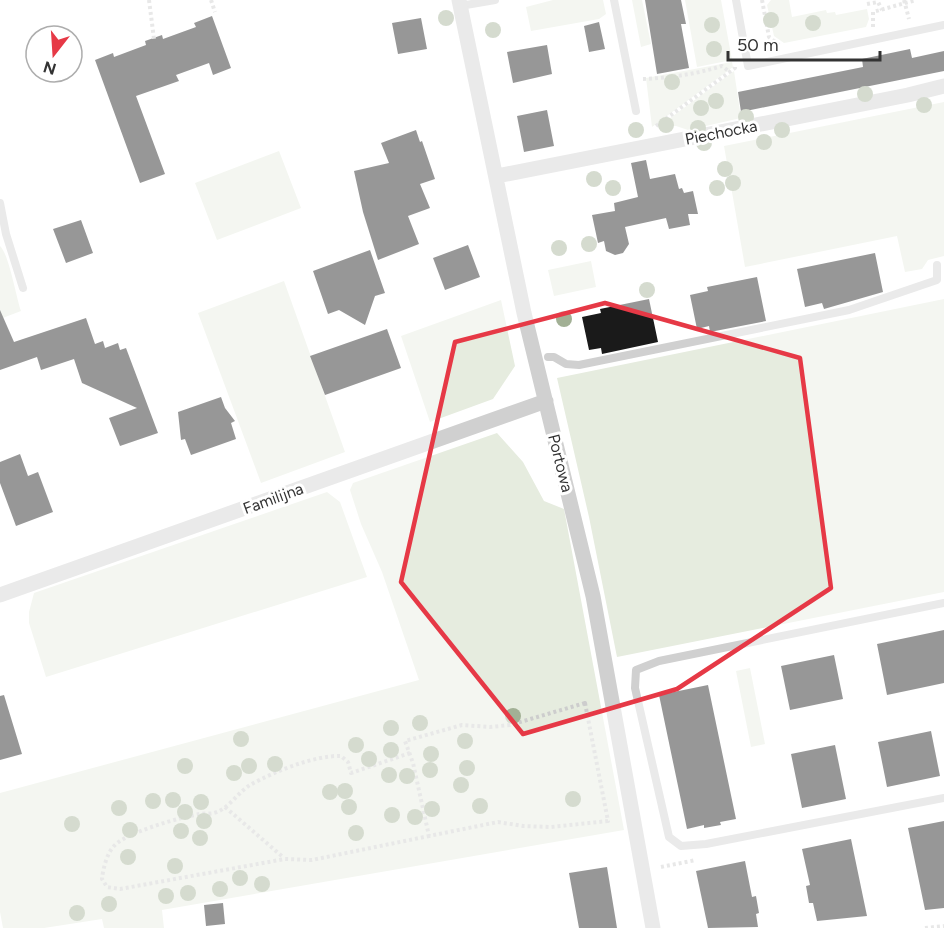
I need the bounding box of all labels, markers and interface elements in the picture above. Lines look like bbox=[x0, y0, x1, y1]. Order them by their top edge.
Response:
north arrow bbox=[24, 24, 84, 84]
scale bar bbox=[728, 24, 880, 62]
text: 50 m bbox=[737, 34, 779, 56]
text: N bbox=[41, 57, 58, 79]
street label: Piechocka bbox=[683, 116, 759, 149]
street label: Portowa bbox=[544, 432, 577, 494]
street label: Familijna bbox=[240, 479, 306, 518]

